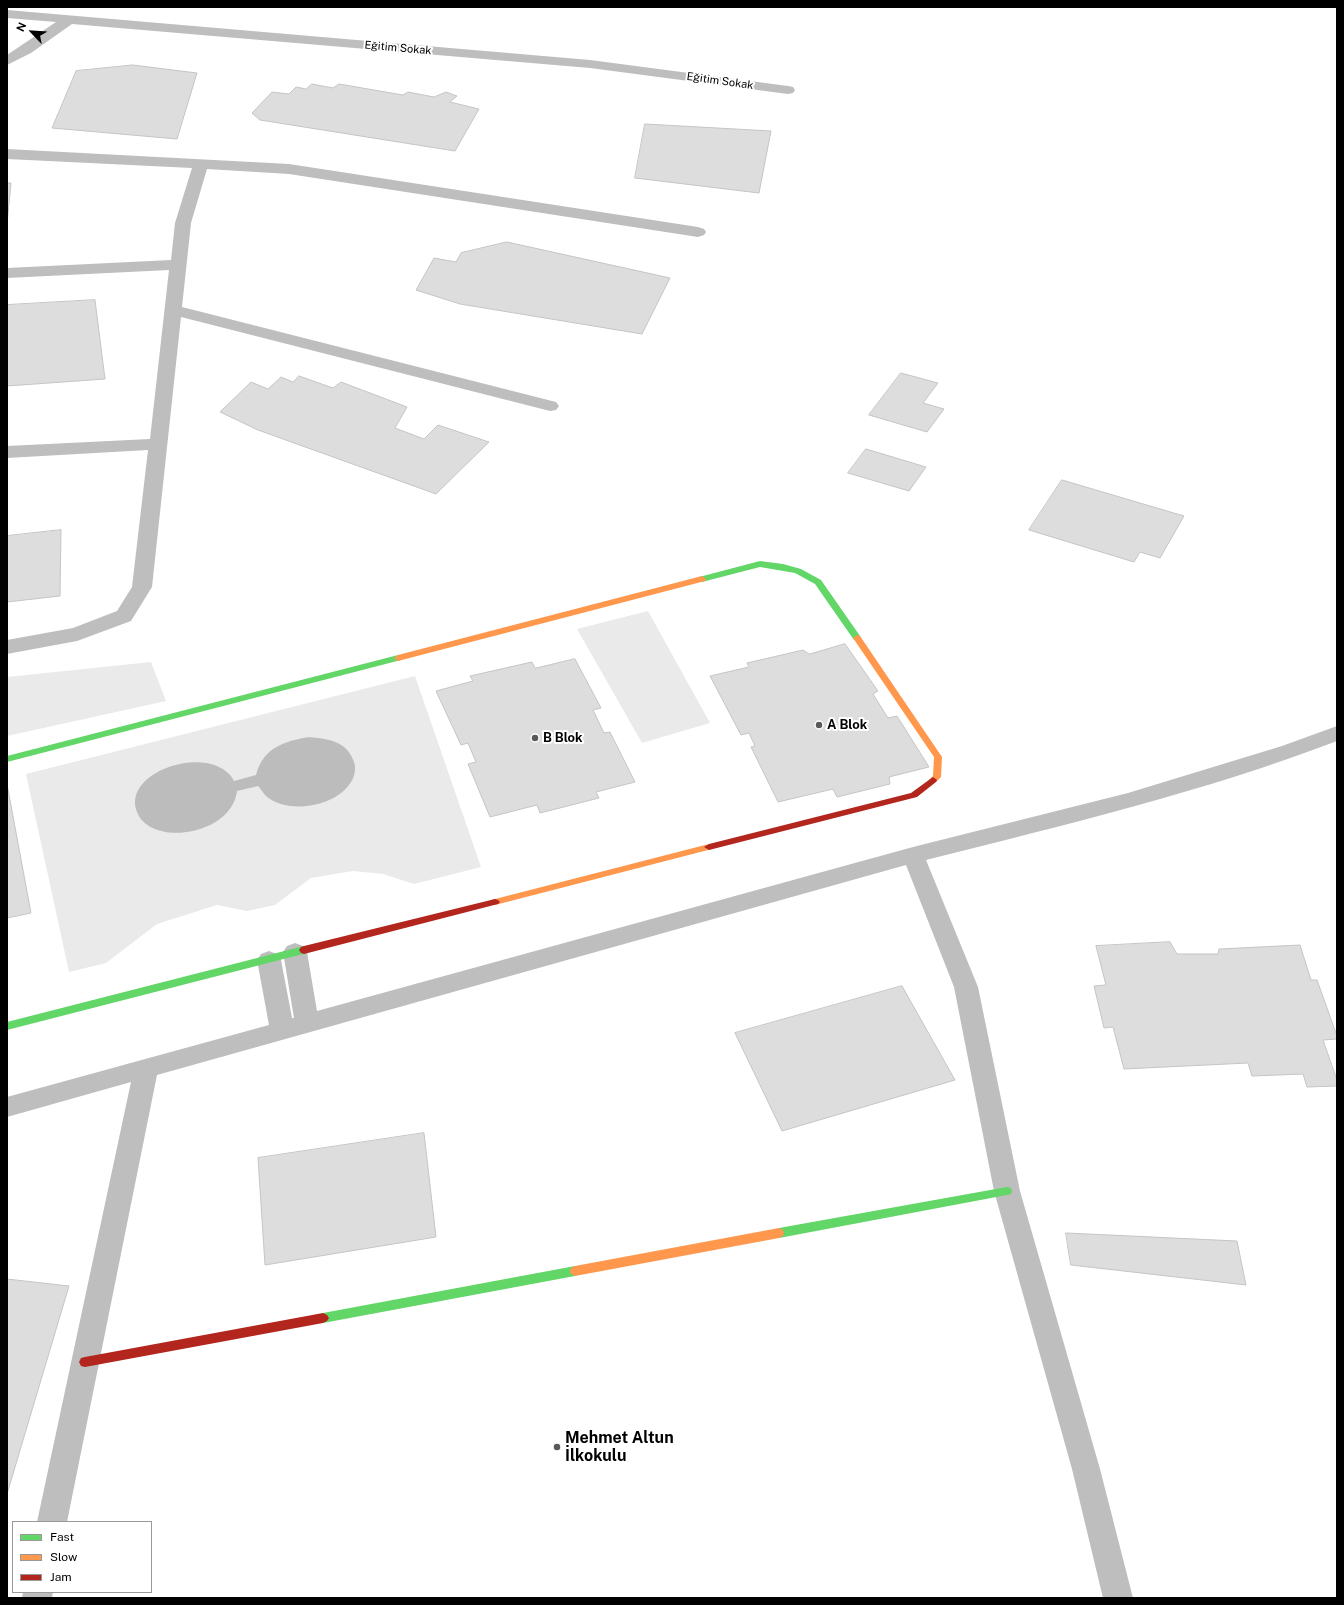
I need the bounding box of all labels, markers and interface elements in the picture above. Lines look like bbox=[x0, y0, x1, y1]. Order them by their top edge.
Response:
north arrow bbox=[12, 12, 52, 52]
text: N bbox=[14, 20, 28, 33]
street label: Eğitim Sokak bbox=[364, 38, 432, 58]
street label: Eğitim Sokak bbox=[686, 70, 754, 92]
place label: A Blok bbox=[827, 717, 867, 733]
marker: A Blok bbox=[814, 720, 824, 730]
place label: B Blok bbox=[543, 730, 583, 746]
marker: B Blok bbox=[530, 733, 540, 743]
place label: Mehmet Altun İlkokulu bbox=[565, 1428, 674, 1466]
marker: Mehmet Altun İlkokulu bbox=[552, 1442, 562, 1452]
legend bbox=[12, 1521, 152, 1593]
text: Fast bbox=[50, 1530, 74, 1544]
text: Slow bbox=[50, 1550, 77, 1564]
text: Jam bbox=[50, 1570, 72, 1584]

